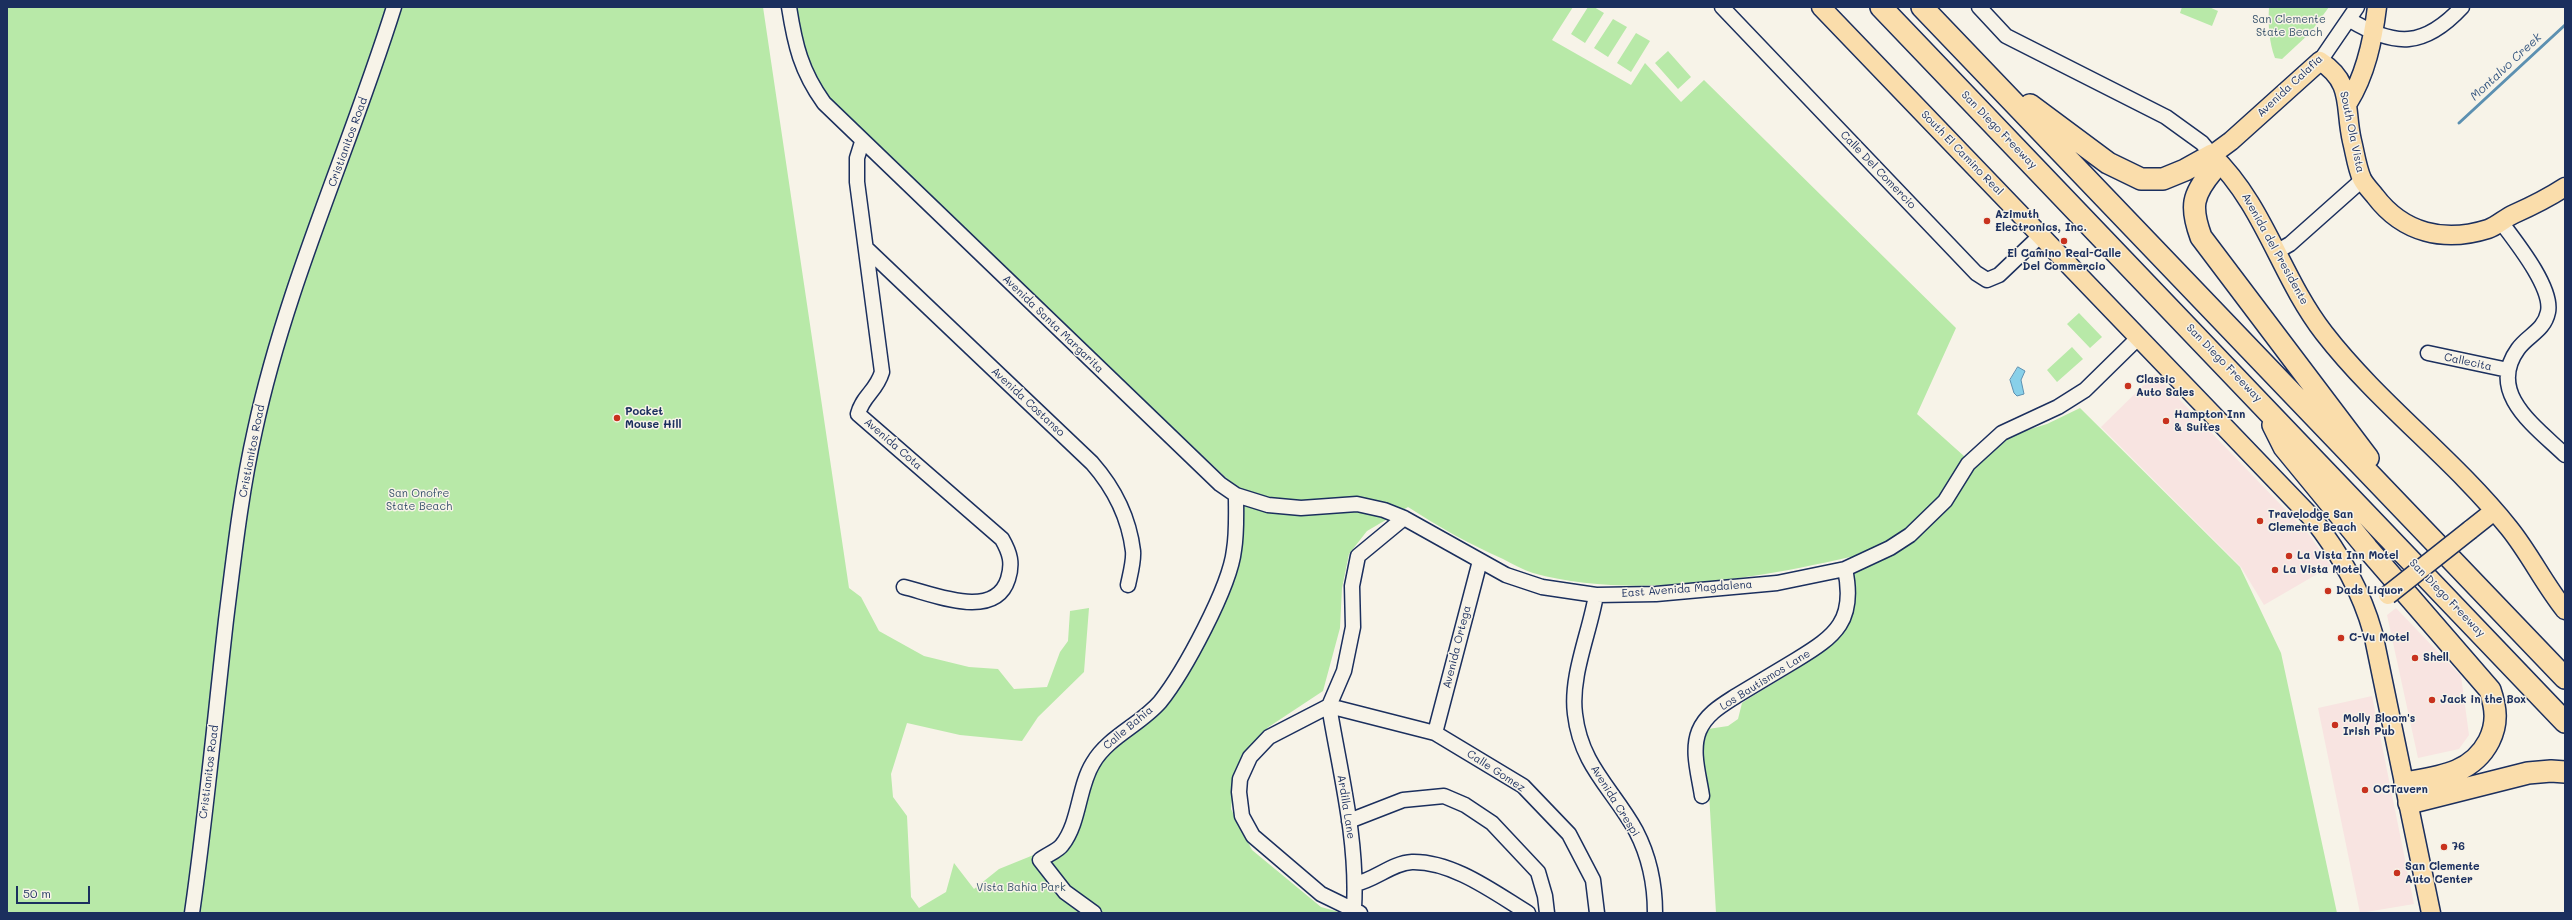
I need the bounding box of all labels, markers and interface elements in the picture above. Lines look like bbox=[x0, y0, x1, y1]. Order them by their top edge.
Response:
park label: San Clemente State Beach bbox=[2252, 13, 2326, 39]
water label: Montalvo Creek bbox=[2467, 30, 2545, 104]
street label: Avenida Calafia bbox=[2255, 52, 2325, 120]
street label: San Diego Freeway bbox=[1958, 88, 2040, 172]
street label: South Ola Vista bbox=[2337, 90, 2367, 174]
street label: Cristianitos Road bbox=[326, 95, 370, 189]
street label: South El Camino Real bbox=[1918, 108, 2006, 198]
street label: Calle Del Comercio bbox=[1837, 128, 1919, 212]
street label: Avenida del Presidente bbox=[2239, 191, 2311, 307]
place label: Azimuth Electronics, Inc. bbox=[1995, 208, 2087, 234]
marker: Azimuth Electronics, Inc. bbox=[1982, 216, 1992, 226]
marker: El Camino Real-Calle Del Commercio bbox=[2059, 236, 2069, 246]
place label: El Camino Real-Calle Del Commercio bbox=[2007, 247, 2121, 273]
street label: Avenida Santa Margarita bbox=[1000, 272, 1106, 376]
street label: San Diego Freeway bbox=[2183, 321, 2265, 405]
street label: Callecita bbox=[2443, 350, 2493, 374]
street label: Avenida Costanso bbox=[989, 365, 1067, 439]
place label: Classic Auto Sales bbox=[2136, 373, 2194, 399]
marker: Classic Auto Sales bbox=[2123, 381, 2133, 391]
street label: Cristianitos Road bbox=[237, 403, 267, 499]
place label: Pocket Mouse Hill bbox=[625, 405, 681, 431]
place label: Hampton Inn & Suites bbox=[2174, 408, 2245, 434]
marker: Pocket Mouse Hill bbox=[612, 413, 622, 423]
street label: Avenida Cota bbox=[861, 415, 925, 473]
marker: Hampton Inn & Suites bbox=[2161, 416, 2171, 426]
park label: San Onofre State Beach bbox=[386, 487, 452, 513]
place label: Travelodge San Clemente Beach bbox=[2268, 508, 2356, 534]
marker: Travelodge San Clemente Beach bbox=[2255, 516, 2265, 526]
place label: La Vista Inn Motel bbox=[2297, 549, 2398, 563]
marker: La Vista Inn Motel bbox=[2284, 551, 2294, 561]
street label: San Diego Freeway bbox=[2406, 556, 2488, 640]
place label: La Vista Motel bbox=[2283, 563, 2362, 577]
marker: La Vista Motel bbox=[2270, 565, 2280, 575]
street label: East Avenida Magdalena bbox=[1621, 578, 1753, 600]
place label: Dads Liquor bbox=[2336, 584, 2403, 598]
marker: Dads Liquor bbox=[2323, 586, 2333, 596]
street label: Avenida Ortega bbox=[1440, 604, 1474, 690]
place label: C-Vu Motel bbox=[2349, 631, 2409, 645]
marker: C-Vu Motel bbox=[2336, 633, 2346, 643]
street label: Los Bautismos Lane bbox=[1717, 647, 1813, 713]
place label: Shell bbox=[2423, 651, 2449, 665]
marker: Shell bbox=[2410, 653, 2420, 663]
place label: Jack in the Box bbox=[2440, 693, 2526, 707]
marker: Jack in the Box bbox=[2427, 695, 2437, 705]
street label: Calle Bahia bbox=[1101, 703, 1155, 753]
place label: Molly Bloom's Irish Pub bbox=[2343, 712, 2415, 738]
marker: Molly Bloom's Irish Pub bbox=[2330, 720, 2340, 730]
street label: Cristianitos Road bbox=[197, 724, 221, 820]
street label: Calle Gomez bbox=[1464, 747, 1528, 795]
street label: Avenida Crespi bbox=[1588, 763, 1642, 839]
street label: Ardilla Lane bbox=[1334, 774, 1358, 840]
place label: OCTavern bbox=[2373, 783, 2428, 797]
marker: OCTavern bbox=[2360, 785, 2370, 795]
place label: 76 bbox=[2452, 840, 2465, 854]
marker: 76 bbox=[2439, 842, 2449, 852]
place label: San Clemente Auto Center bbox=[2405, 860, 2480, 886]
marker: San Clemente Auto Center bbox=[2392, 868, 2402, 878]
scale bar bbox=[18, 878, 92, 904]
park label: Vista Bahia Park bbox=[976, 881, 1066, 895]
text: 50 m bbox=[23, 885, 51, 901]

